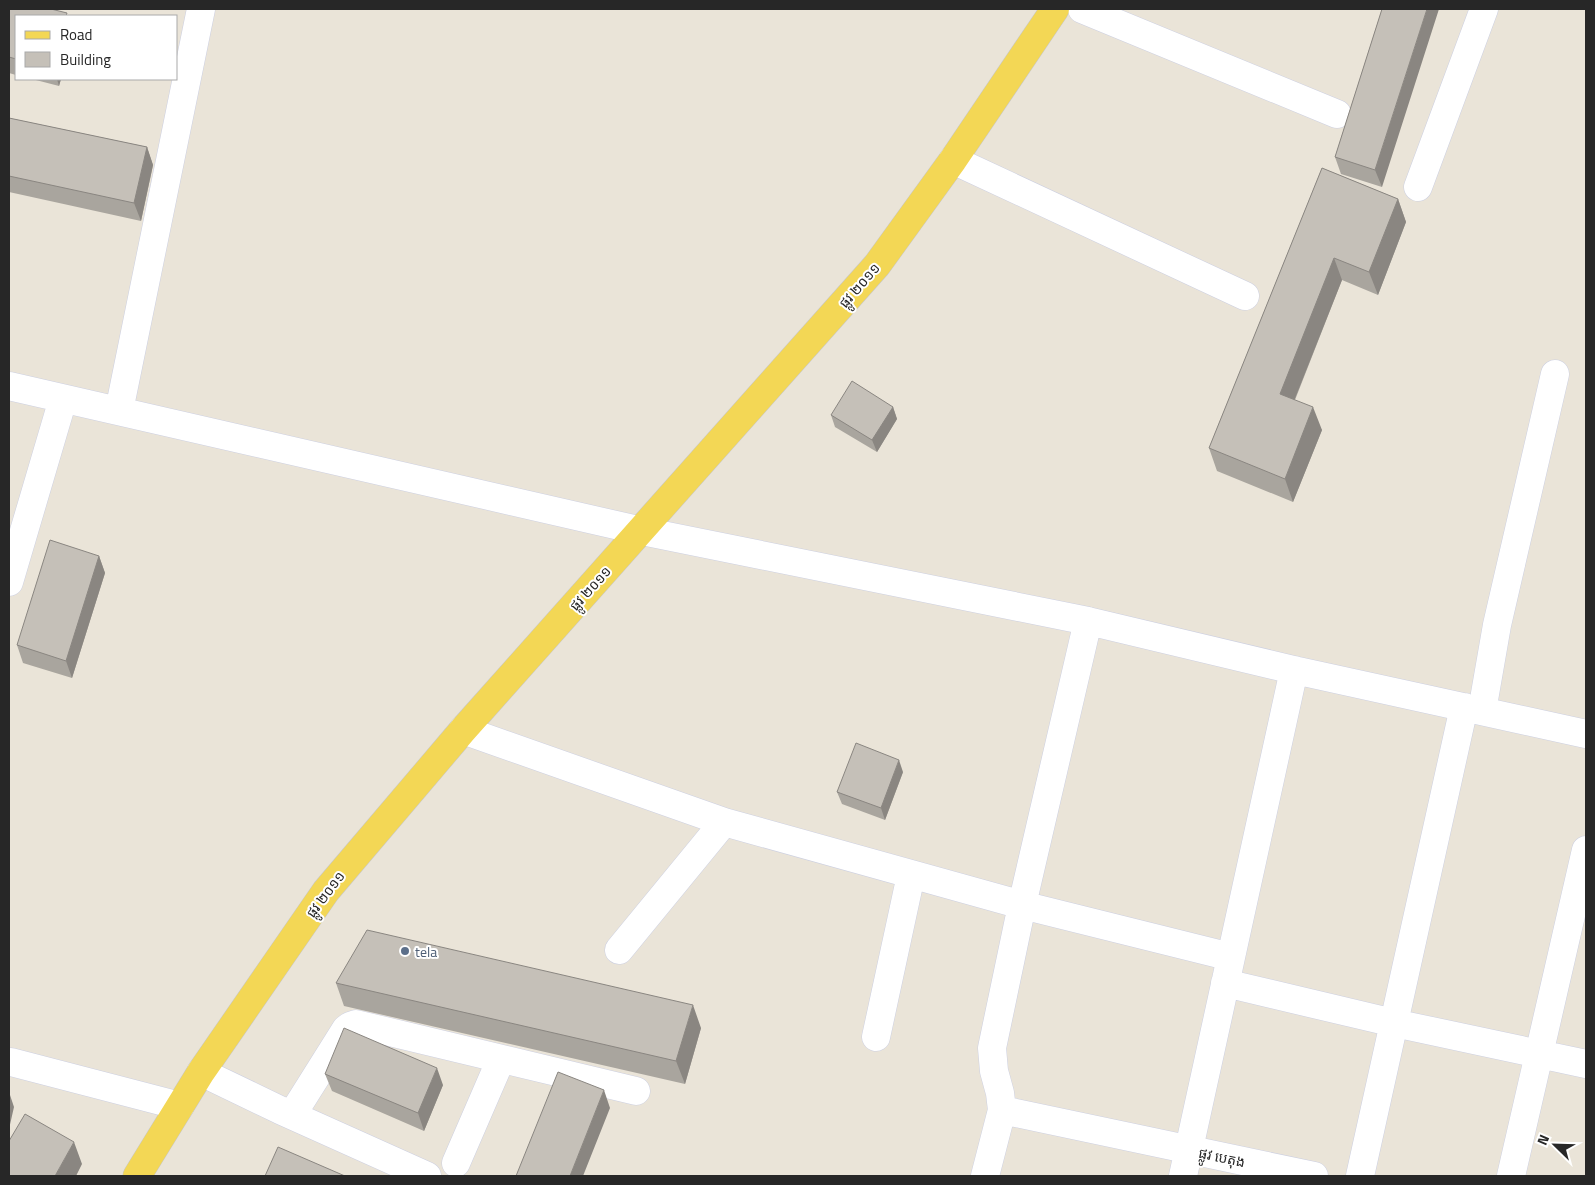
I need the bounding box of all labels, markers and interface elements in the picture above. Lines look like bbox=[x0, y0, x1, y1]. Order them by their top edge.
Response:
legend bbox=[15, 15, 178, 80]
text: Road bbox=[60, 23, 92, 46]
text: Building bbox=[60, 48, 111, 71]
street label: ផ្លូវ ២០១១ bbox=[833, 258, 886, 314]
street label: ផ្លូវ ២០១១ bbox=[564, 561, 617, 616]
street label: ផ្លូវ ២០១១ bbox=[300, 866, 351, 923]
place label: tela bbox=[415, 941, 437, 962]
marker: tela bbox=[399, 945, 411, 957]
north arrow bbox=[1530, 1120, 1580, 1170]
text: N bbox=[1531, 1131, 1554, 1148]
street label: ផ្លូវ បេតុង bbox=[1196, 1142, 1247, 1174]

